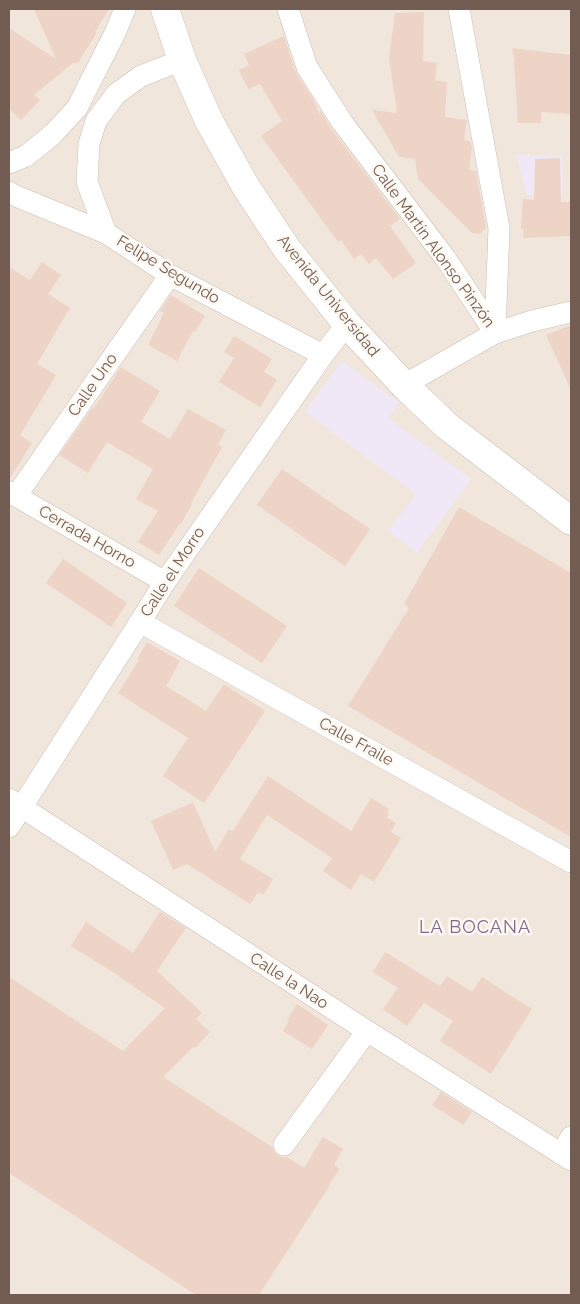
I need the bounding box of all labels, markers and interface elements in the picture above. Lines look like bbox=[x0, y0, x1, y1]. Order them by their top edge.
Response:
street label: Calle Martín Alonso Pinzón bbox=[367, 161, 499, 331]
street label: Avenida Universidad bbox=[273, 231, 383, 361]
street label: Felipe Segundo bbox=[113, 232, 223, 308]
street label: Calle Uno bbox=[64, 350, 122, 420]
street label: Cerrada Horno bbox=[35, 502, 139, 572]
street label: Calle el Morro bbox=[137, 523, 209, 621]
street label: Calle Fraile bbox=[315, 714, 397, 770]
district label: LA BOCANA bbox=[418, 917, 532, 939]
street label: Calle la Nao bbox=[246, 949, 332, 1013]

